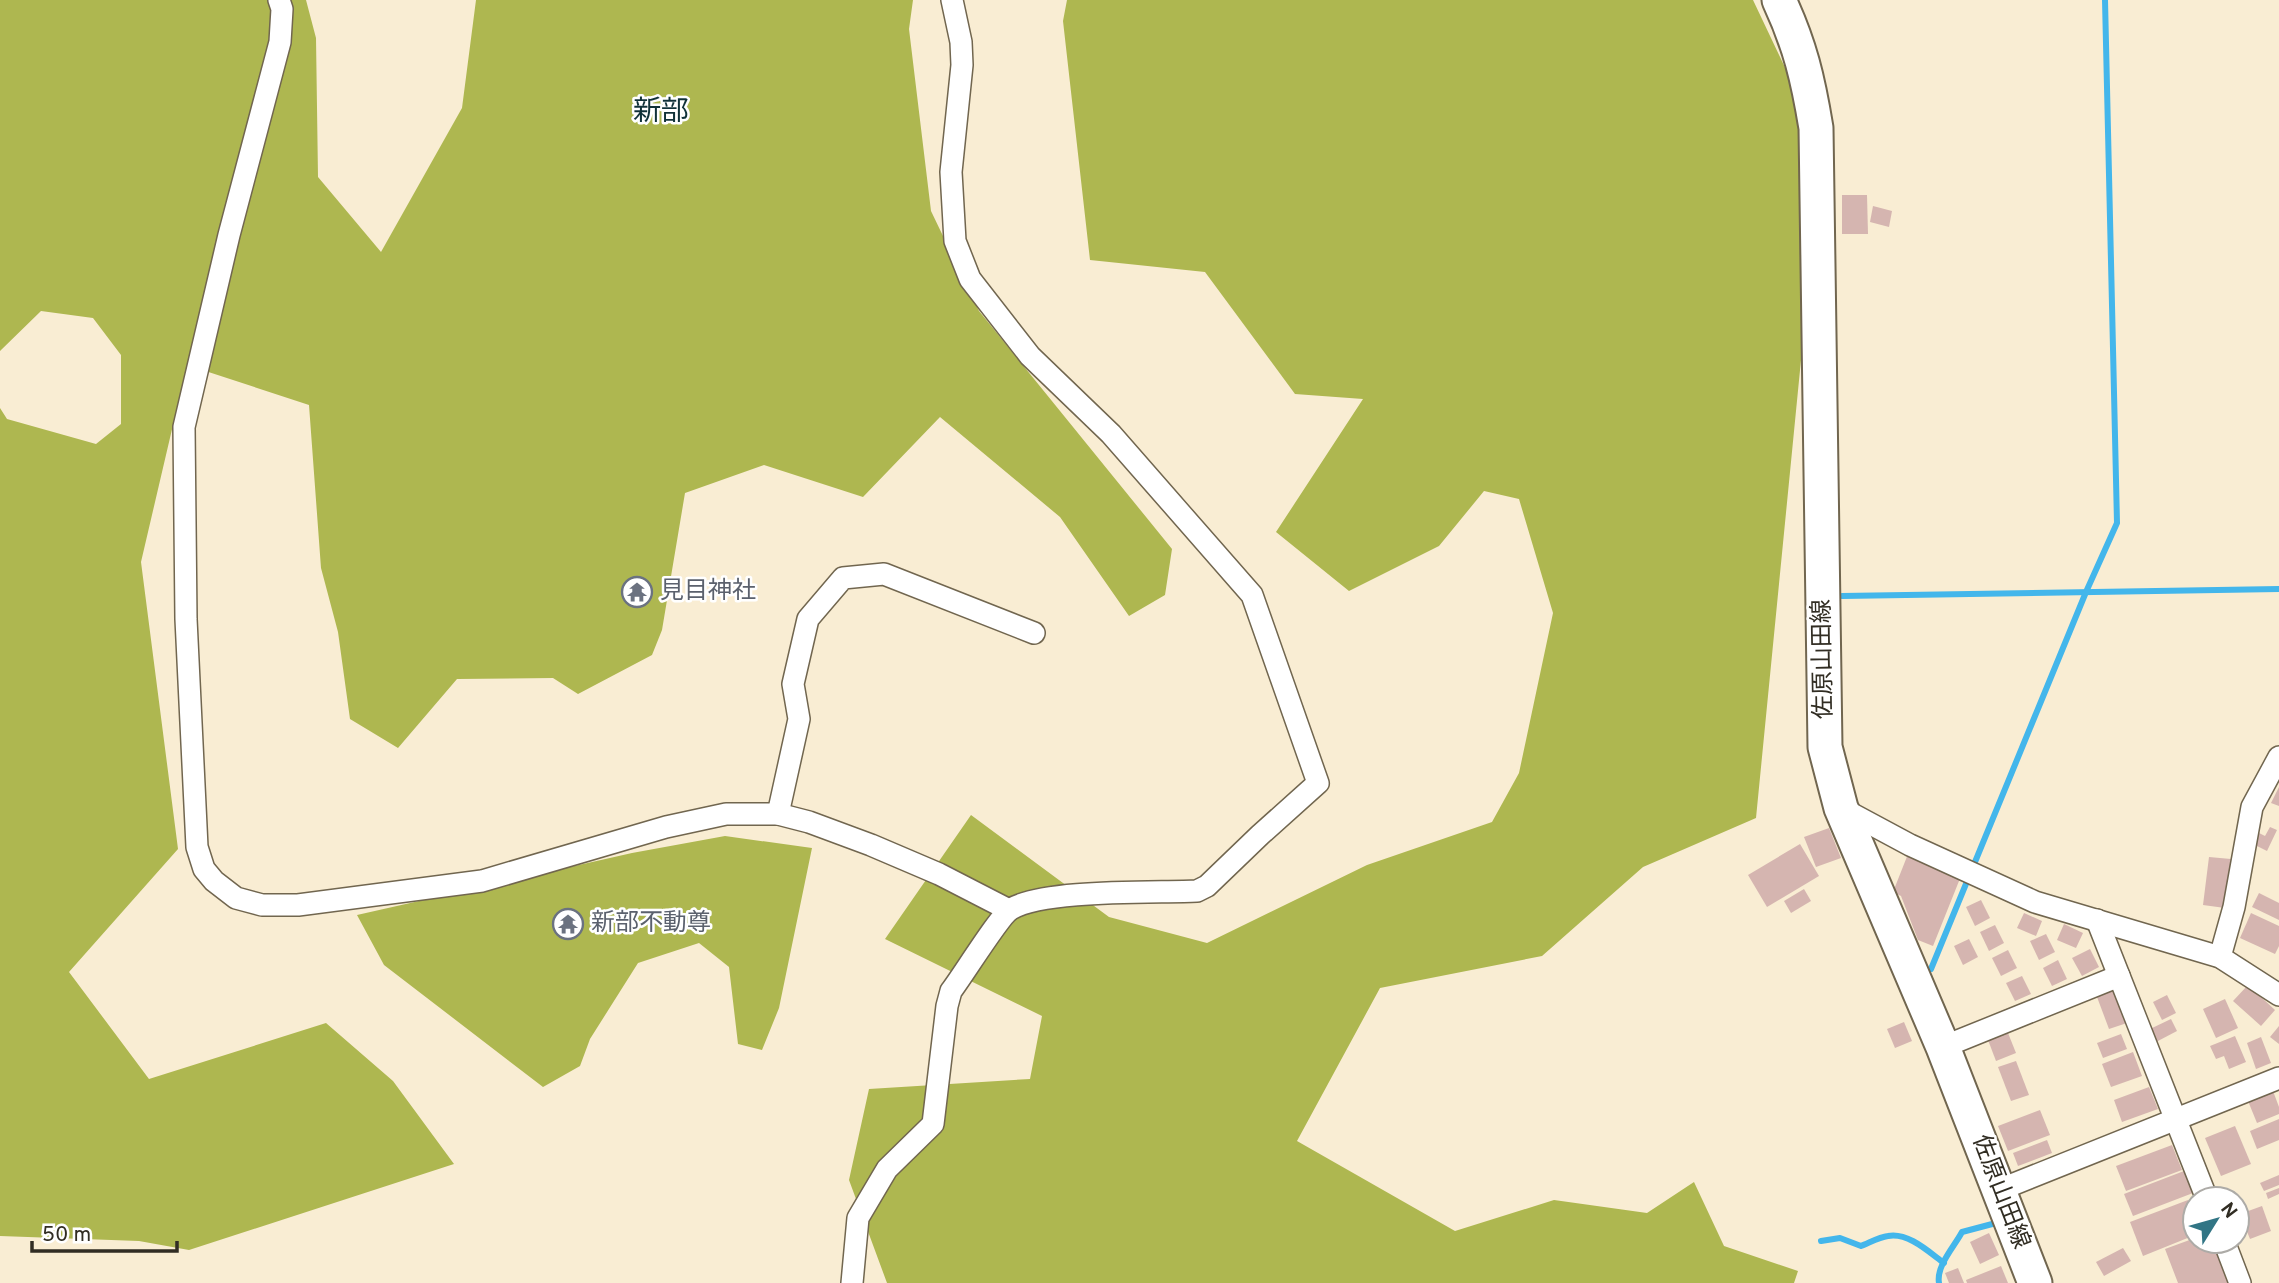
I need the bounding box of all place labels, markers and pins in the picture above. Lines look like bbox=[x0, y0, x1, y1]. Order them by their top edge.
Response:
temple icon: 見目神社 bbox=[620, 575, 654, 609]
place label: 見目神社 bbox=[660, 577, 756, 607]
temple icon: 新部不動尊 bbox=[551, 907, 585, 941]
place label: 新部不動尊 bbox=[591, 909, 711, 939]

